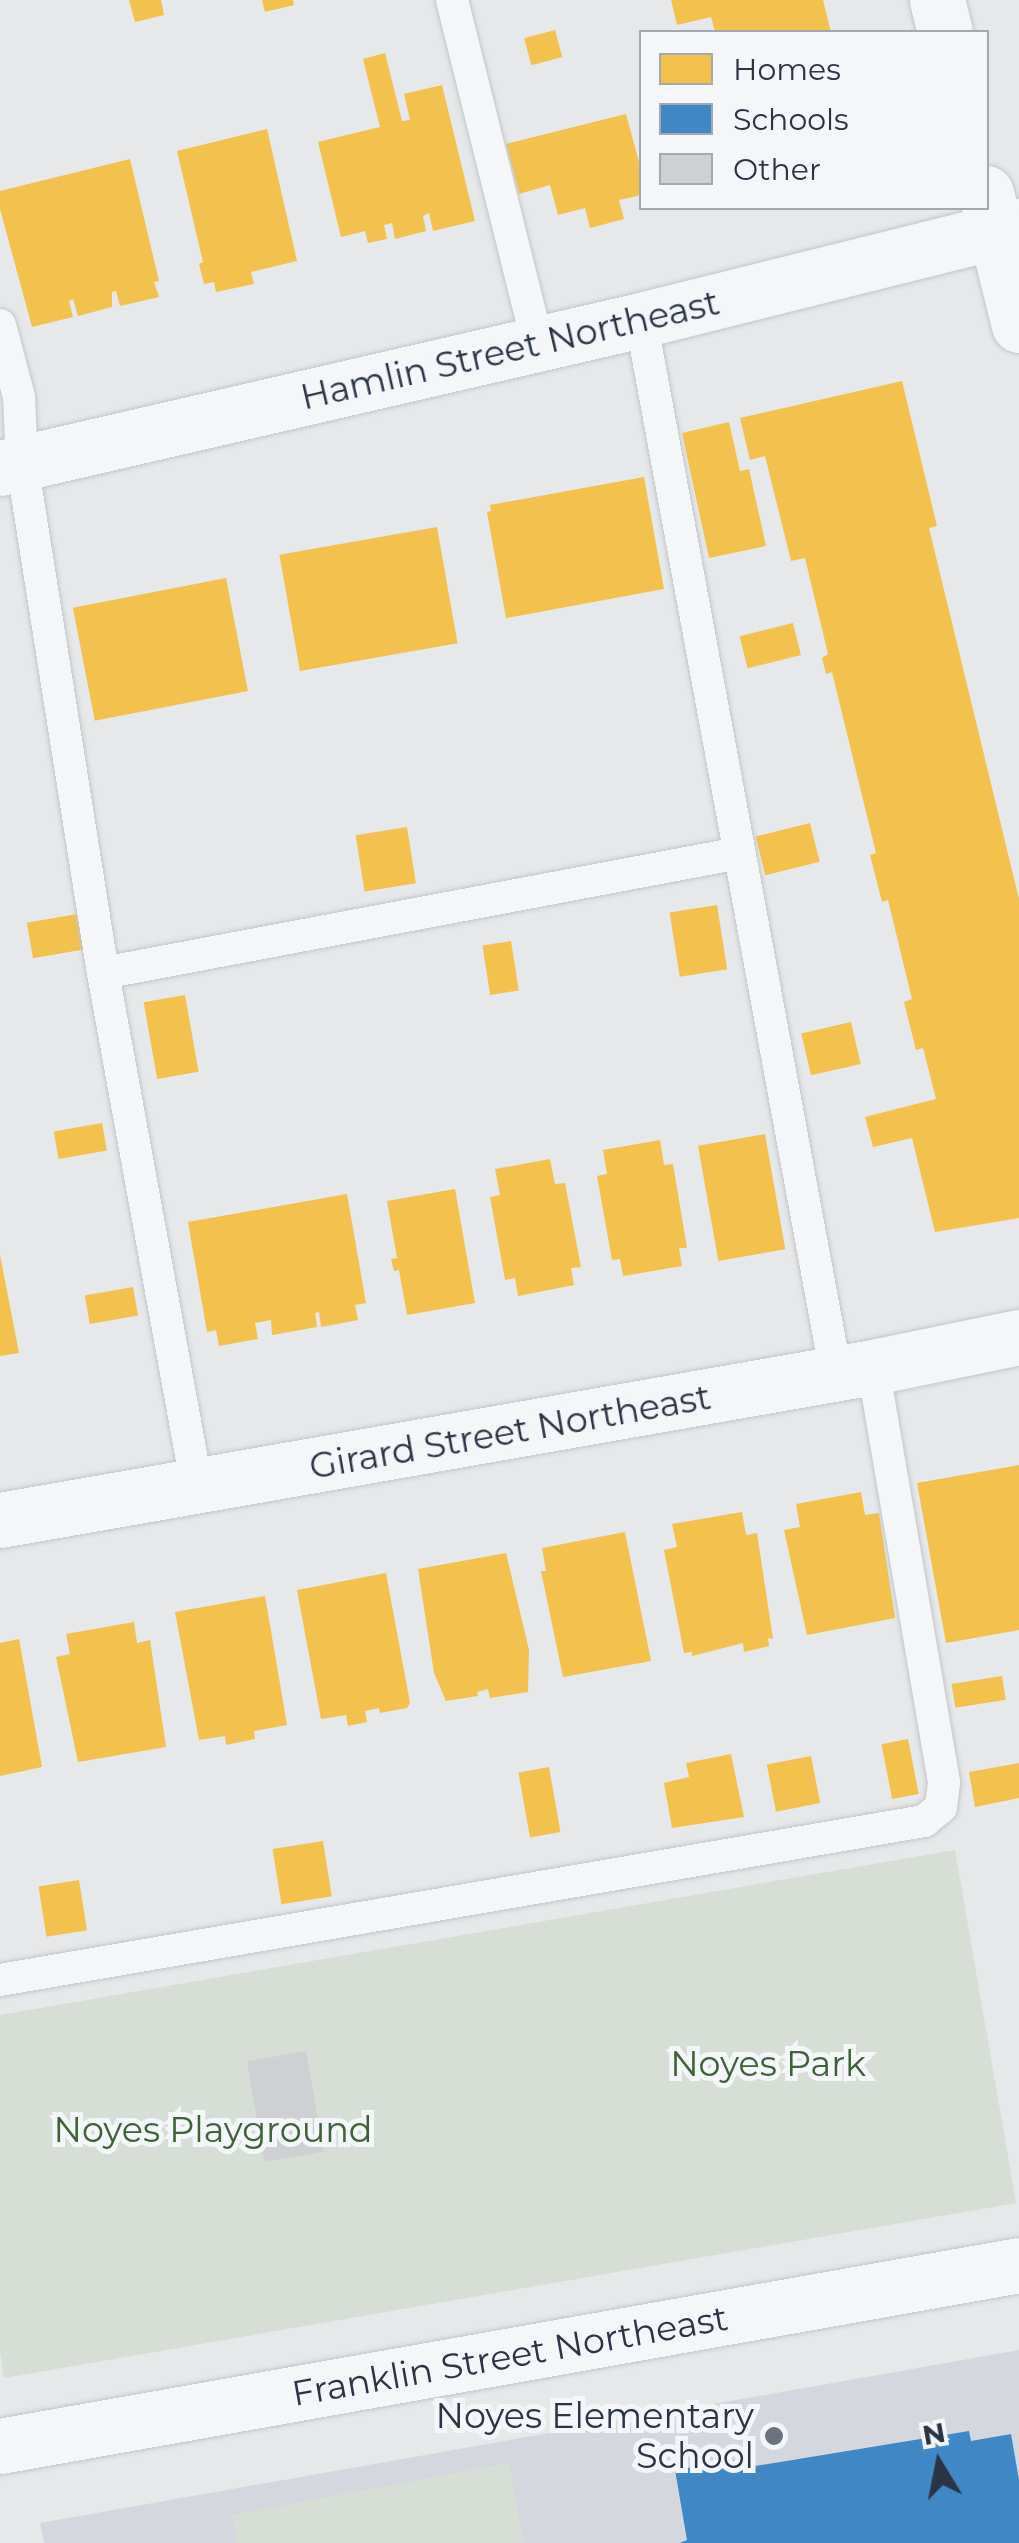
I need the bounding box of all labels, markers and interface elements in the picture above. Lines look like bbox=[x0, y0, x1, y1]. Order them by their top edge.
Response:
legend bbox=[639, 30, 989, 210]
text: Homes bbox=[733, 51, 841, 88]
text: Schools bbox=[733, 101, 849, 138]
text: Other bbox=[733, 151, 821, 188]
street label: Hamlin Street Northeast bbox=[297, 281, 723, 419]
street label: Girard Street Northeast bbox=[306, 1376, 714, 1488]
park label: Noyes Park bbox=[670, 2043, 866, 2085]
park label: Noyes Playground bbox=[53, 2109, 373, 2151]
street label: Franklin Street Northeast bbox=[289, 2297, 731, 2415]
place label: Noyes Elementary School bbox=[435, 2395, 754, 2477]
north arrow bbox=[889, 2413, 989, 2513]
text: N bbox=[920, 2415, 948, 2452]
marker: Noyes Elementary School bbox=[763, 2425, 785, 2447]

